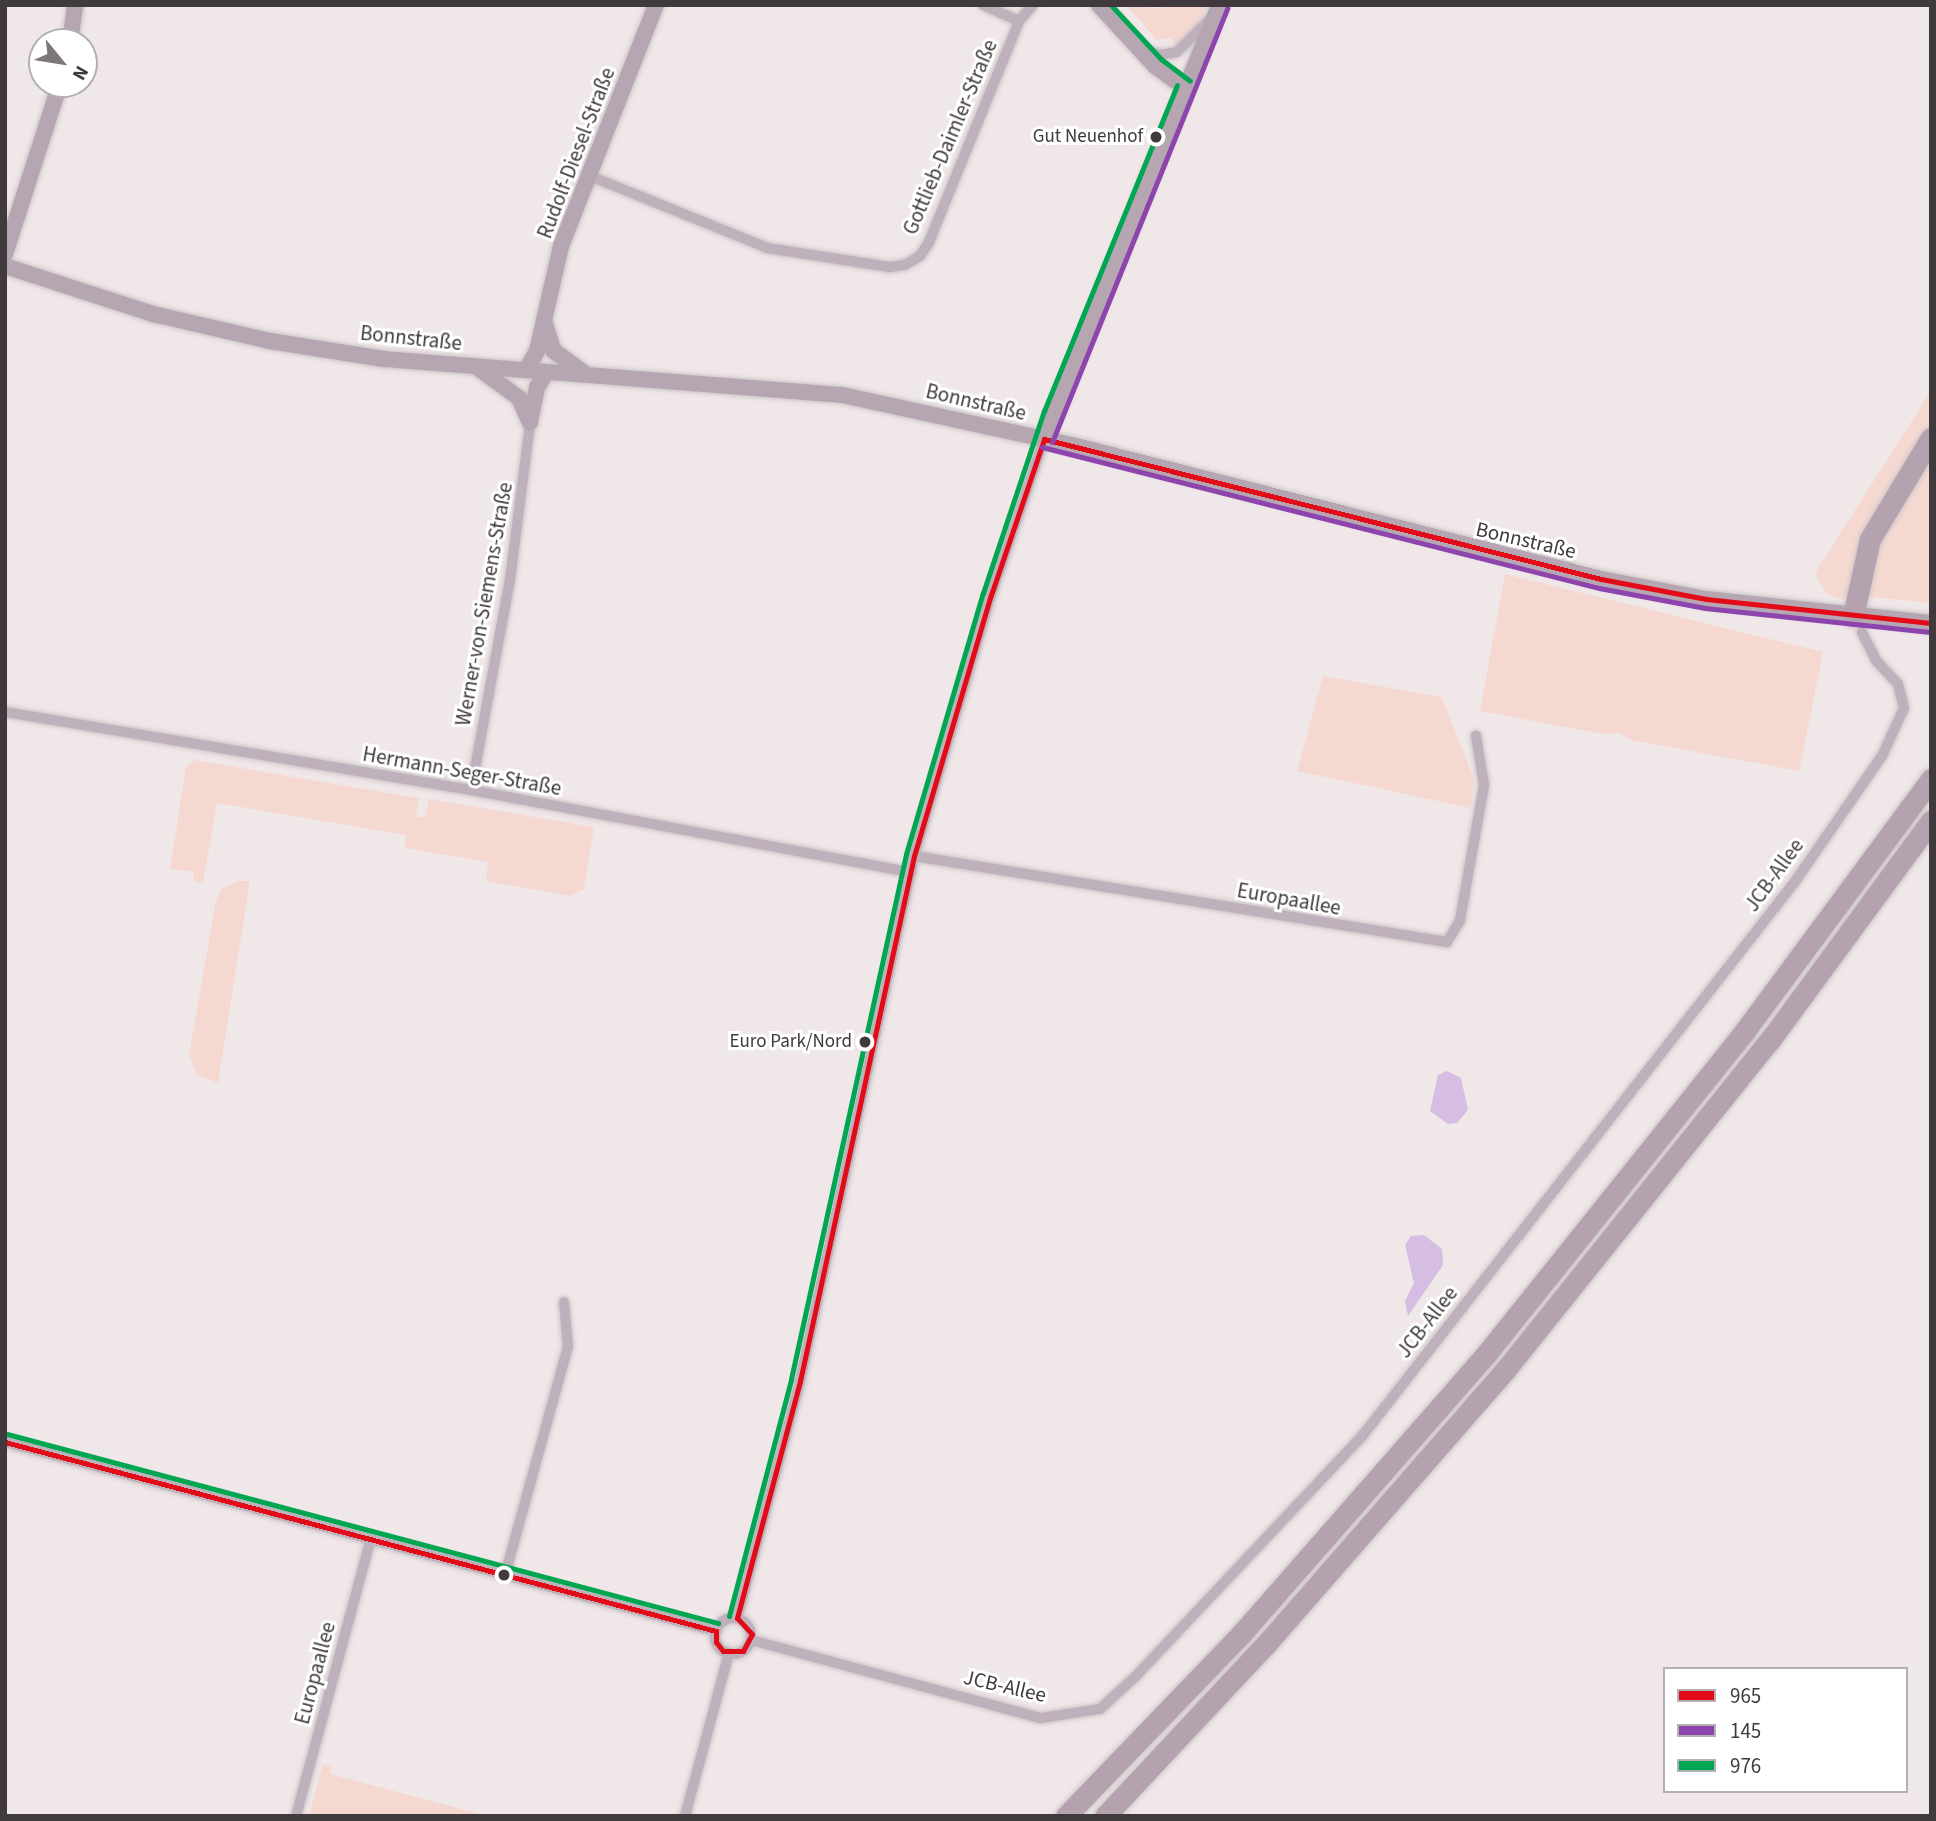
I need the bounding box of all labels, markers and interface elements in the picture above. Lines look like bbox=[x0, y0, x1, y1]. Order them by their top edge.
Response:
north arrow bbox=[28, 28, 98, 98]
street label: Gottlieb-Daimler-Straße bbox=[897, 36, 1003, 238]
text: N bbox=[65, 61, 95, 85]
street label: Rudolf-Diesel-Straße bbox=[532, 64, 620, 242]
place label: Gut Neuenhof bbox=[1033, 126, 1143, 148]
marker: Gut Neuenhof bbox=[1149, 130, 1163, 144]
street label: Bonnstraße bbox=[359, 320, 463, 356]
street label: Bonnstraße bbox=[923, 378, 1029, 426]
street label: Werner-von-Siemens-Straße bbox=[450, 480, 518, 728]
street label: Bonnstraße bbox=[1473, 516, 1579, 564]
street label: Hermann-Seger-Straße bbox=[361, 741, 563, 801]
street label: JCB-Allee bbox=[1739, 834, 1809, 916]
street label: Europaallee bbox=[1235, 877, 1343, 921]
place label: Euro Park/Nord bbox=[729, 1031, 852, 1053]
marker: Euro Park/Nord bbox=[858, 1035, 872, 1049]
street label: JCB-Allee bbox=[1391, 1281, 1463, 1363]
unlabelled marker bbox=[497, 1568, 511, 1582]
street label: Europaallee bbox=[289, 1619, 341, 1727]
street label: JCB-Allee bbox=[961, 1664, 1049, 1708]
legend bbox=[1663, 1667, 1908, 1793]
text: 965 bbox=[1730, 1681, 1761, 1711]
text: 145 bbox=[1730, 1716, 1761, 1746]
text: 976 bbox=[1730, 1751, 1761, 1781]

